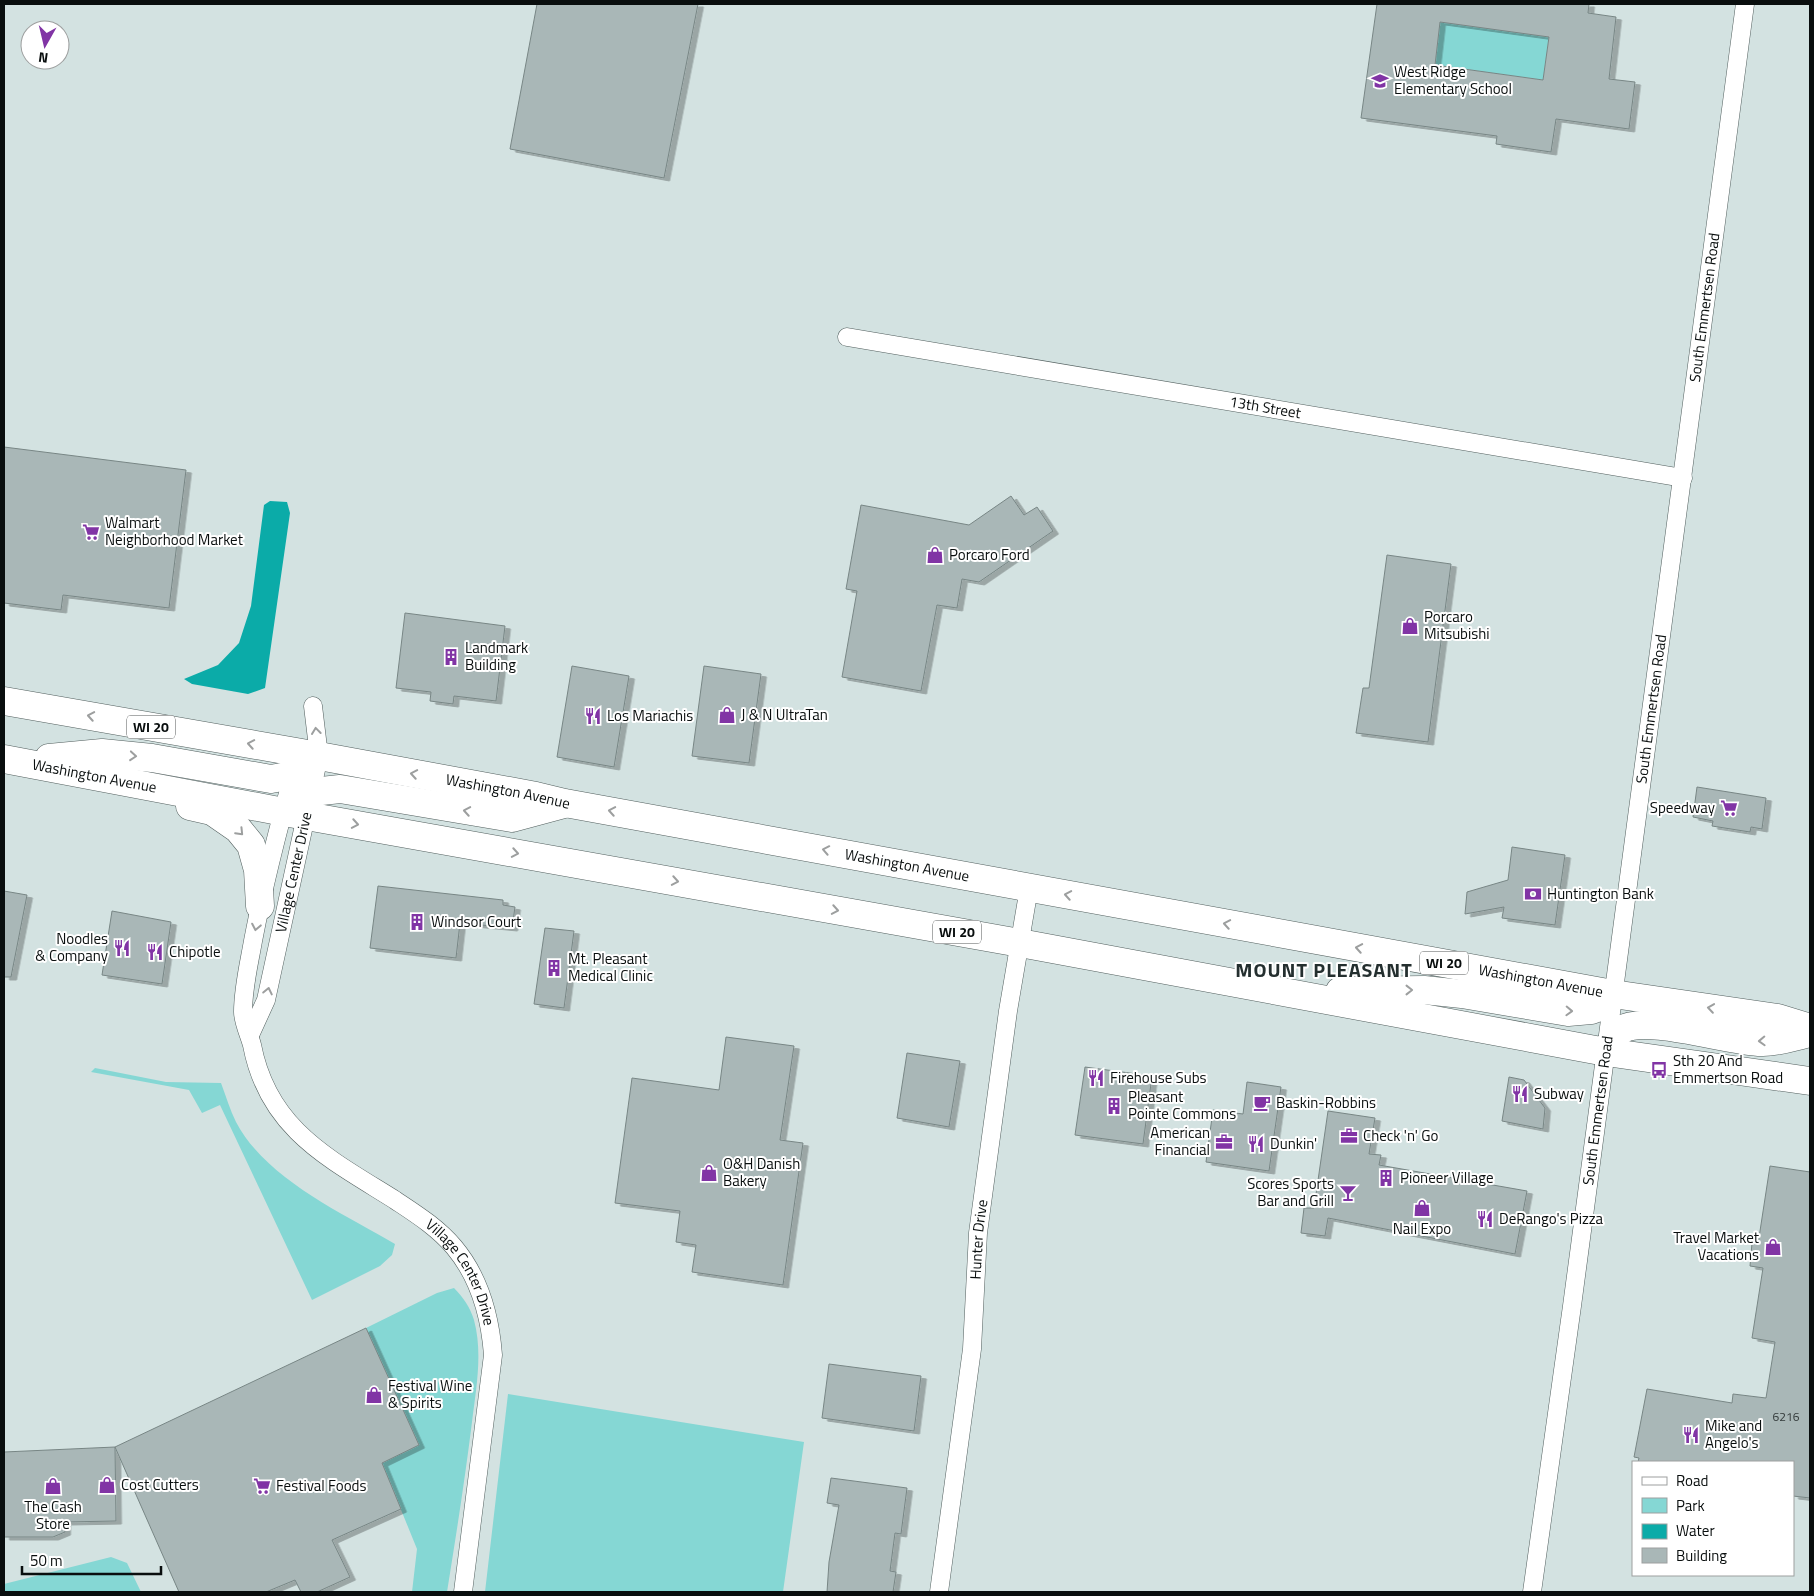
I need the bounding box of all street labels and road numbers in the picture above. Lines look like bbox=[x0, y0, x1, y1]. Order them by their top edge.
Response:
street label: South Emmertsen Road bbox=[1683, 231, 1725, 384]
street label: 13th Street bbox=[1228, 390, 1303, 424]
street label: South Emmertsen Road bbox=[1630, 633, 1672, 785]
road number: WI 20 bbox=[127, 716, 175, 739]
street label: Washington Avenue bbox=[30, 753, 159, 799]
street label: Washington Avenue bbox=[444, 768, 572, 815]
street label: Village Center Drive bbox=[269, 810, 317, 935]
street label: Washington Avenue bbox=[843, 842, 971, 887]
road number: WI 20 bbox=[933, 920, 981, 944]
road number: WI 20 bbox=[1420, 951, 1468, 974]
street label: Washington Avenue bbox=[1477, 958, 1605, 1003]
street label: South Emmertsen Road bbox=[1576, 1034, 1619, 1187]
street label: Hunter Drive bbox=[964, 1198, 993, 1280]
street label: Village Center Drive bbox=[421, 1213, 501, 1327]

